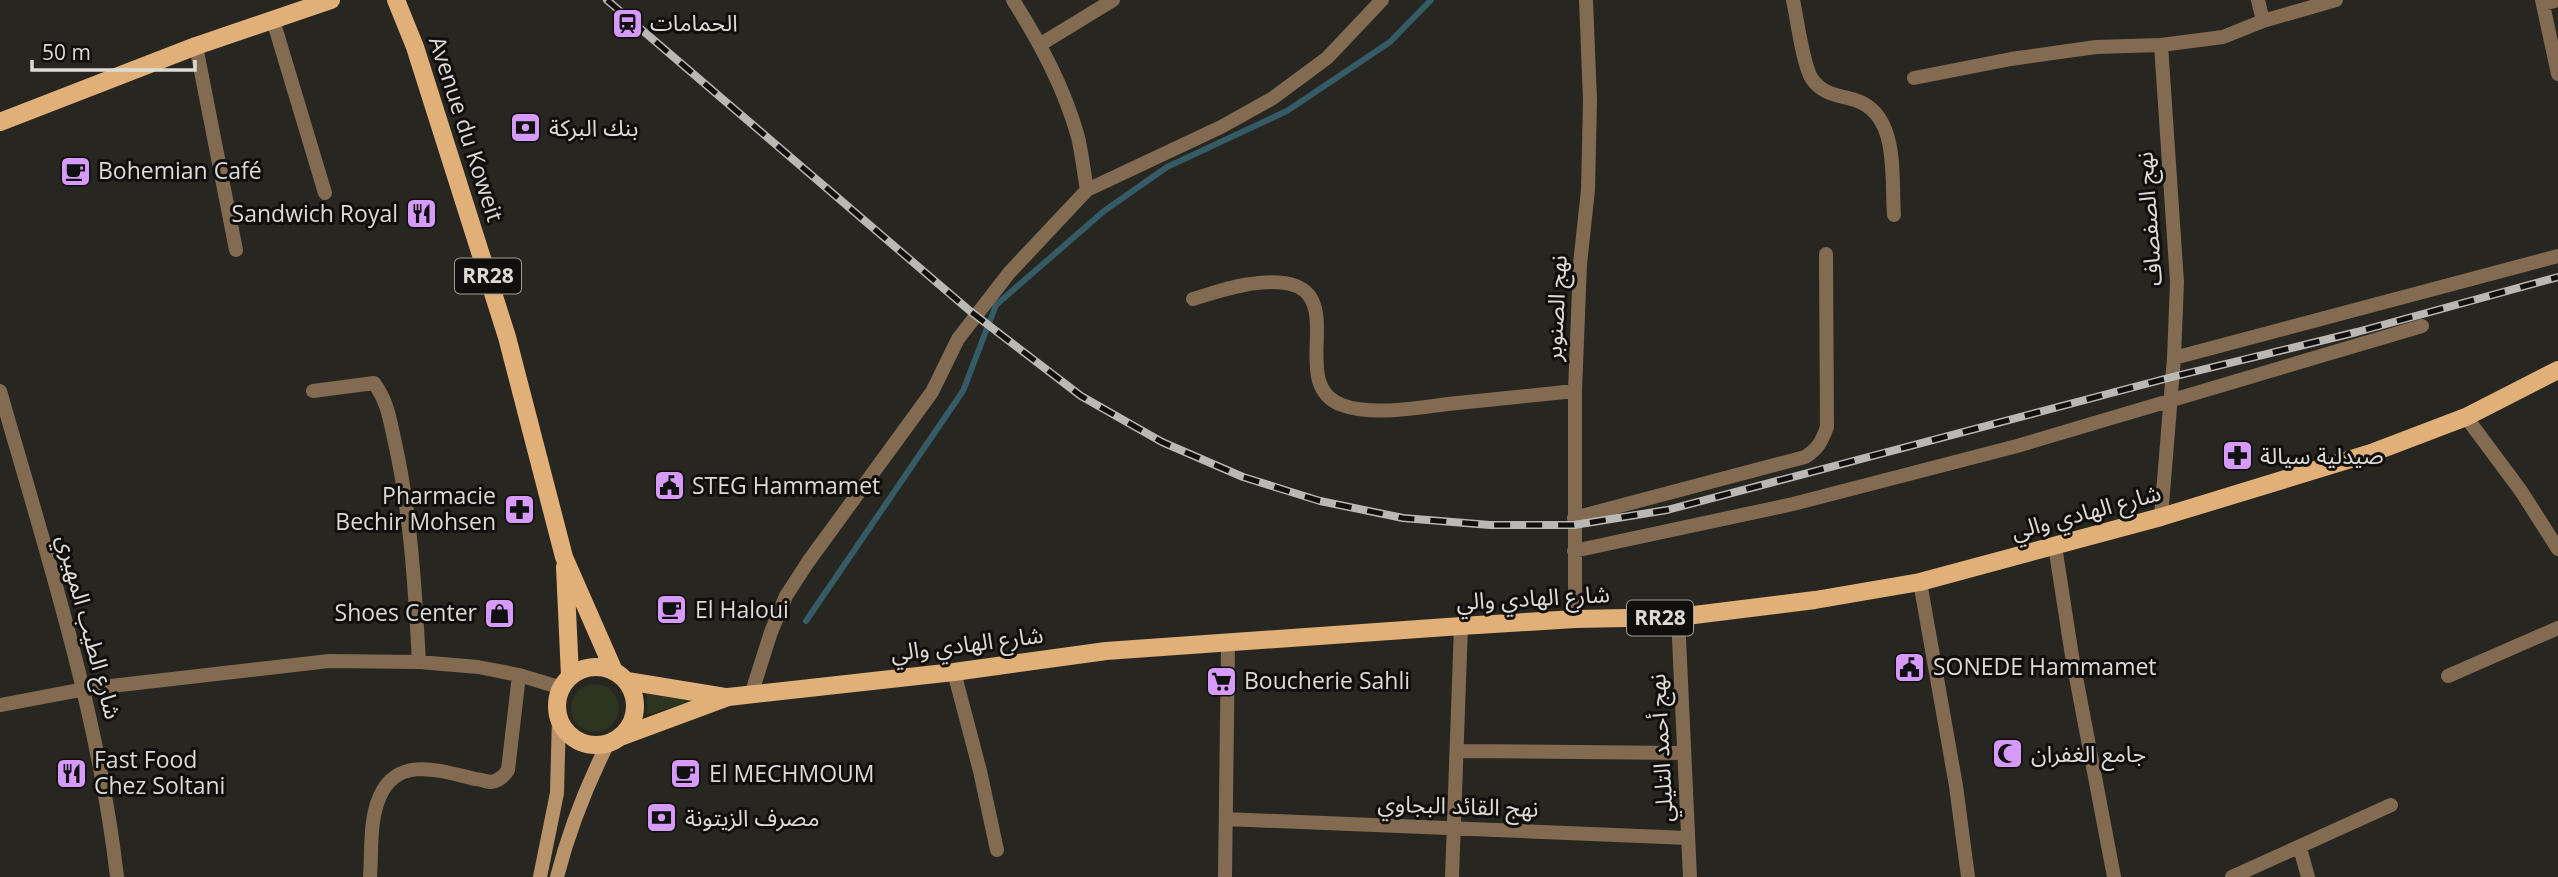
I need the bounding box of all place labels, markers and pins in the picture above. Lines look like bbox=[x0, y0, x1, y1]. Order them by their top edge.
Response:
station icon: الحمامات bbox=[610, 6, 644, 40]
place label: الحمامات bbox=[650, 6, 738, 38]
bank icon: بنك البركة bbox=[509, 111, 543, 145]
place label: بنك البركة bbox=[549, 111, 638, 143]
cafe icon: Bohemian Café bbox=[58, 154, 92, 188]
place label: Bohemian Café bbox=[98, 154, 262, 186]
place label: Sandwich Royal bbox=[232, 197, 398, 229]
restaurant icon: Sandwich Royal bbox=[404, 197, 438, 231]
pharmacy icon: صيدلية سيالة bbox=[2220, 439, 2254, 473]
place label: صيدلية سيالة bbox=[2260, 439, 2384, 471]
public building icon: STEG Hammamet bbox=[652, 469, 686, 503]
place label: STEG Hammamet bbox=[692, 469, 880, 501]
place label: Pharmacie Bechir Mohsen bbox=[335, 479, 496, 537]
pharmacy icon: Pharmacie Bechir Mohsen bbox=[502, 492, 536, 526]
cafe icon: El Haloui bbox=[655, 593, 689, 627]
place label: El Haloui bbox=[695, 593, 789, 625]
place label: Shoes Center bbox=[335, 596, 478, 628]
shop icon: Shoes Center bbox=[483, 596, 517, 630]
public building icon: SONEDE Hammamet bbox=[1893, 650, 1927, 684]
place label: SONEDE Hammamet bbox=[1933, 650, 2157, 682]
supermarket icon: Boucherie Sahli bbox=[1204, 664, 1238, 698]
place label: Boucherie Sahli bbox=[1244, 664, 1410, 696]
mosque icon: جامع الغفران bbox=[1991, 737, 2025, 771]
place label: جامع الغفران bbox=[2031, 737, 2146, 771]
place label: Fast Food Chez Soltani bbox=[94, 743, 225, 801]
restaurant icon: Fast Food Chez Soltani bbox=[54, 756, 88, 790]
cafe icon: El MECHMOUM bbox=[669, 757, 703, 791]
place label: El MECHMOUM bbox=[709, 757, 875, 789]
bank icon: مصرف الزيتونة bbox=[645, 801, 679, 835]
place label: مصرف الزيتونة bbox=[685, 801, 819, 833]

